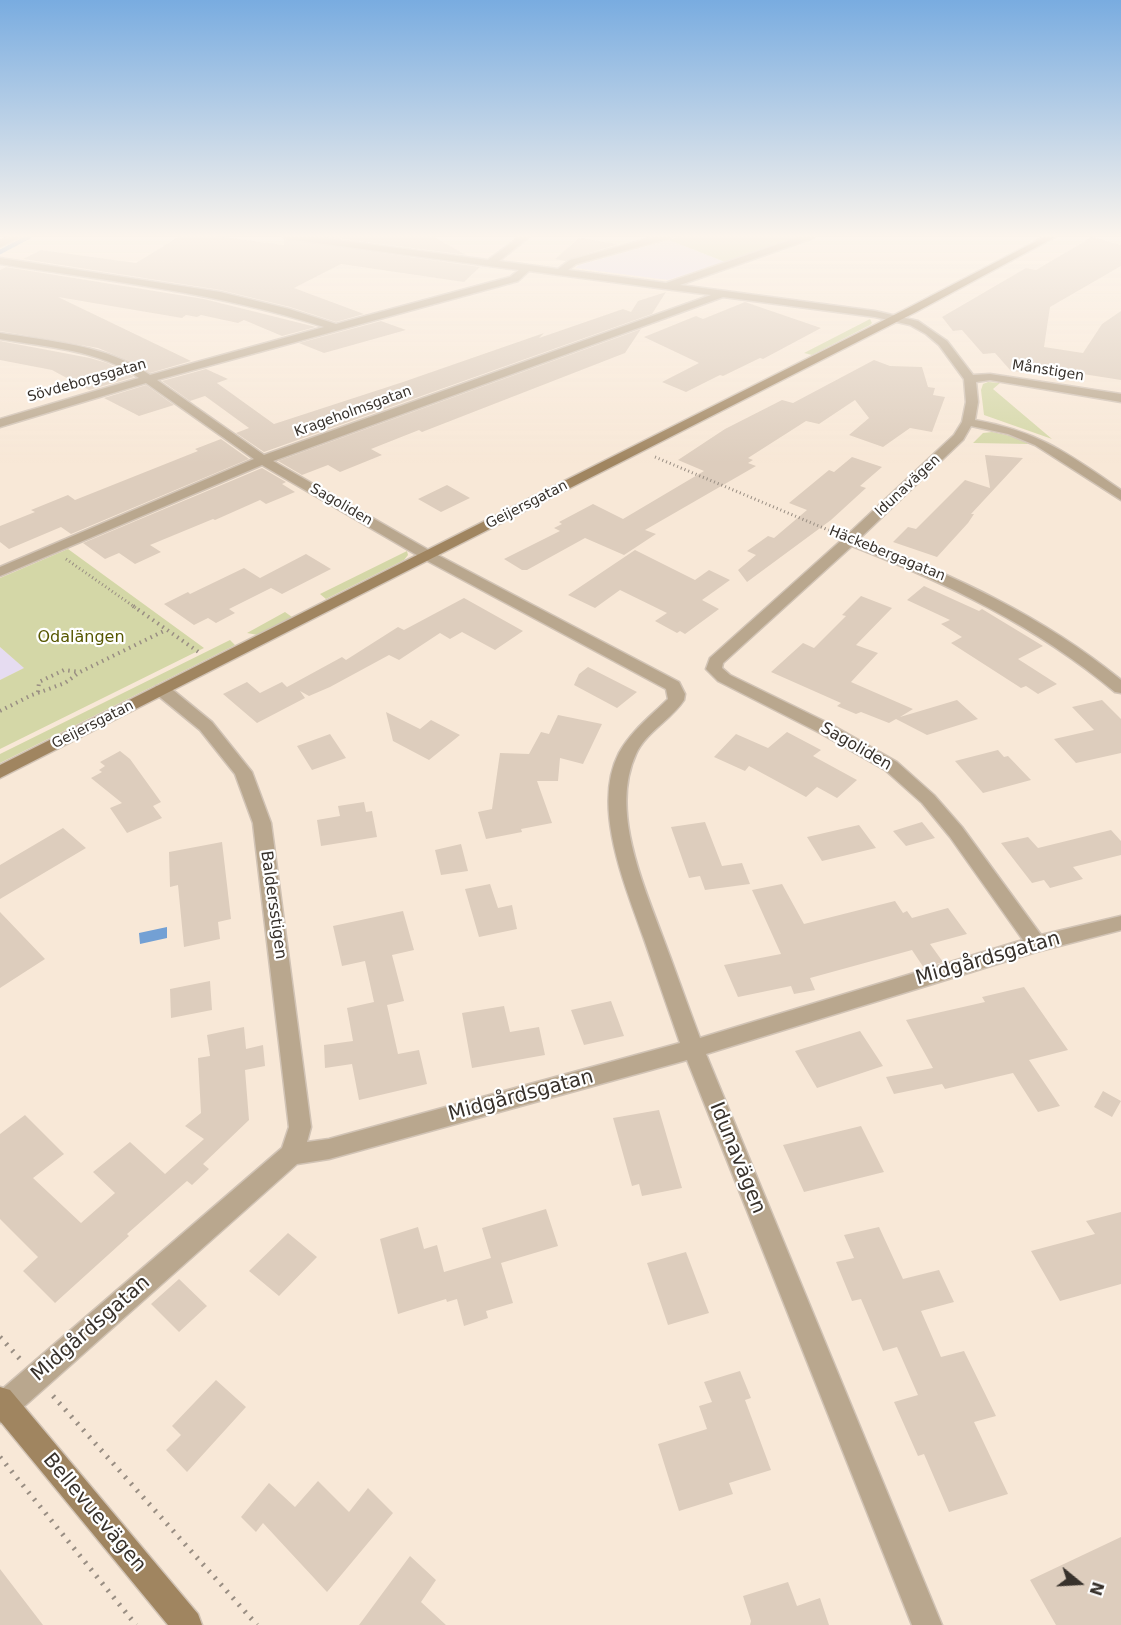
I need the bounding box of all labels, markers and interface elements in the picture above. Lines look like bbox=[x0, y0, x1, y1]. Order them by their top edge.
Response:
street label: Sövdeborgsgatan bbox=[26, 356, 148, 406]
street label: Månstigen bbox=[1011, 357, 1085, 385]
street label: Krageholmsgatan bbox=[292, 383, 414, 441]
street label: Idunavägen bbox=[872, 452, 944, 520]
street label: Geijersgatan bbox=[483, 477, 571, 533]
street label: Sagoliden bbox=[307, 480, 375, 530]
street label: Häckebergagatan bbox=[826, 523, 948, 585]
park label: Odalängen bbox=[37, 628, 125, 648]
street label: Geijersgatan bbox=[49, 697, 137, 753]
street label: Sagoliden bbox=[817, 719, 895, 775]
street label: Baldersstigen bbox=[256, 850, 290, 960]
street label: Midgårdsgatan bbox=[913, 927, 1063, 991]
street label: Midgårdsgatan bbox=[446, 1065, 596, 1127]
street label: Idunavägen bbox=[704, 1099, 770, 1217]
street label: Midgårdsgatan bbox=[27, 1271, 155, 1387]
street label: Bellevuevägen bbox=[37, 1449, 151, 1577]
north arrow bbox=[1049, 1553, 1109, 1613]
text: N bbox=[1085, 1579, 1108, 1598]

